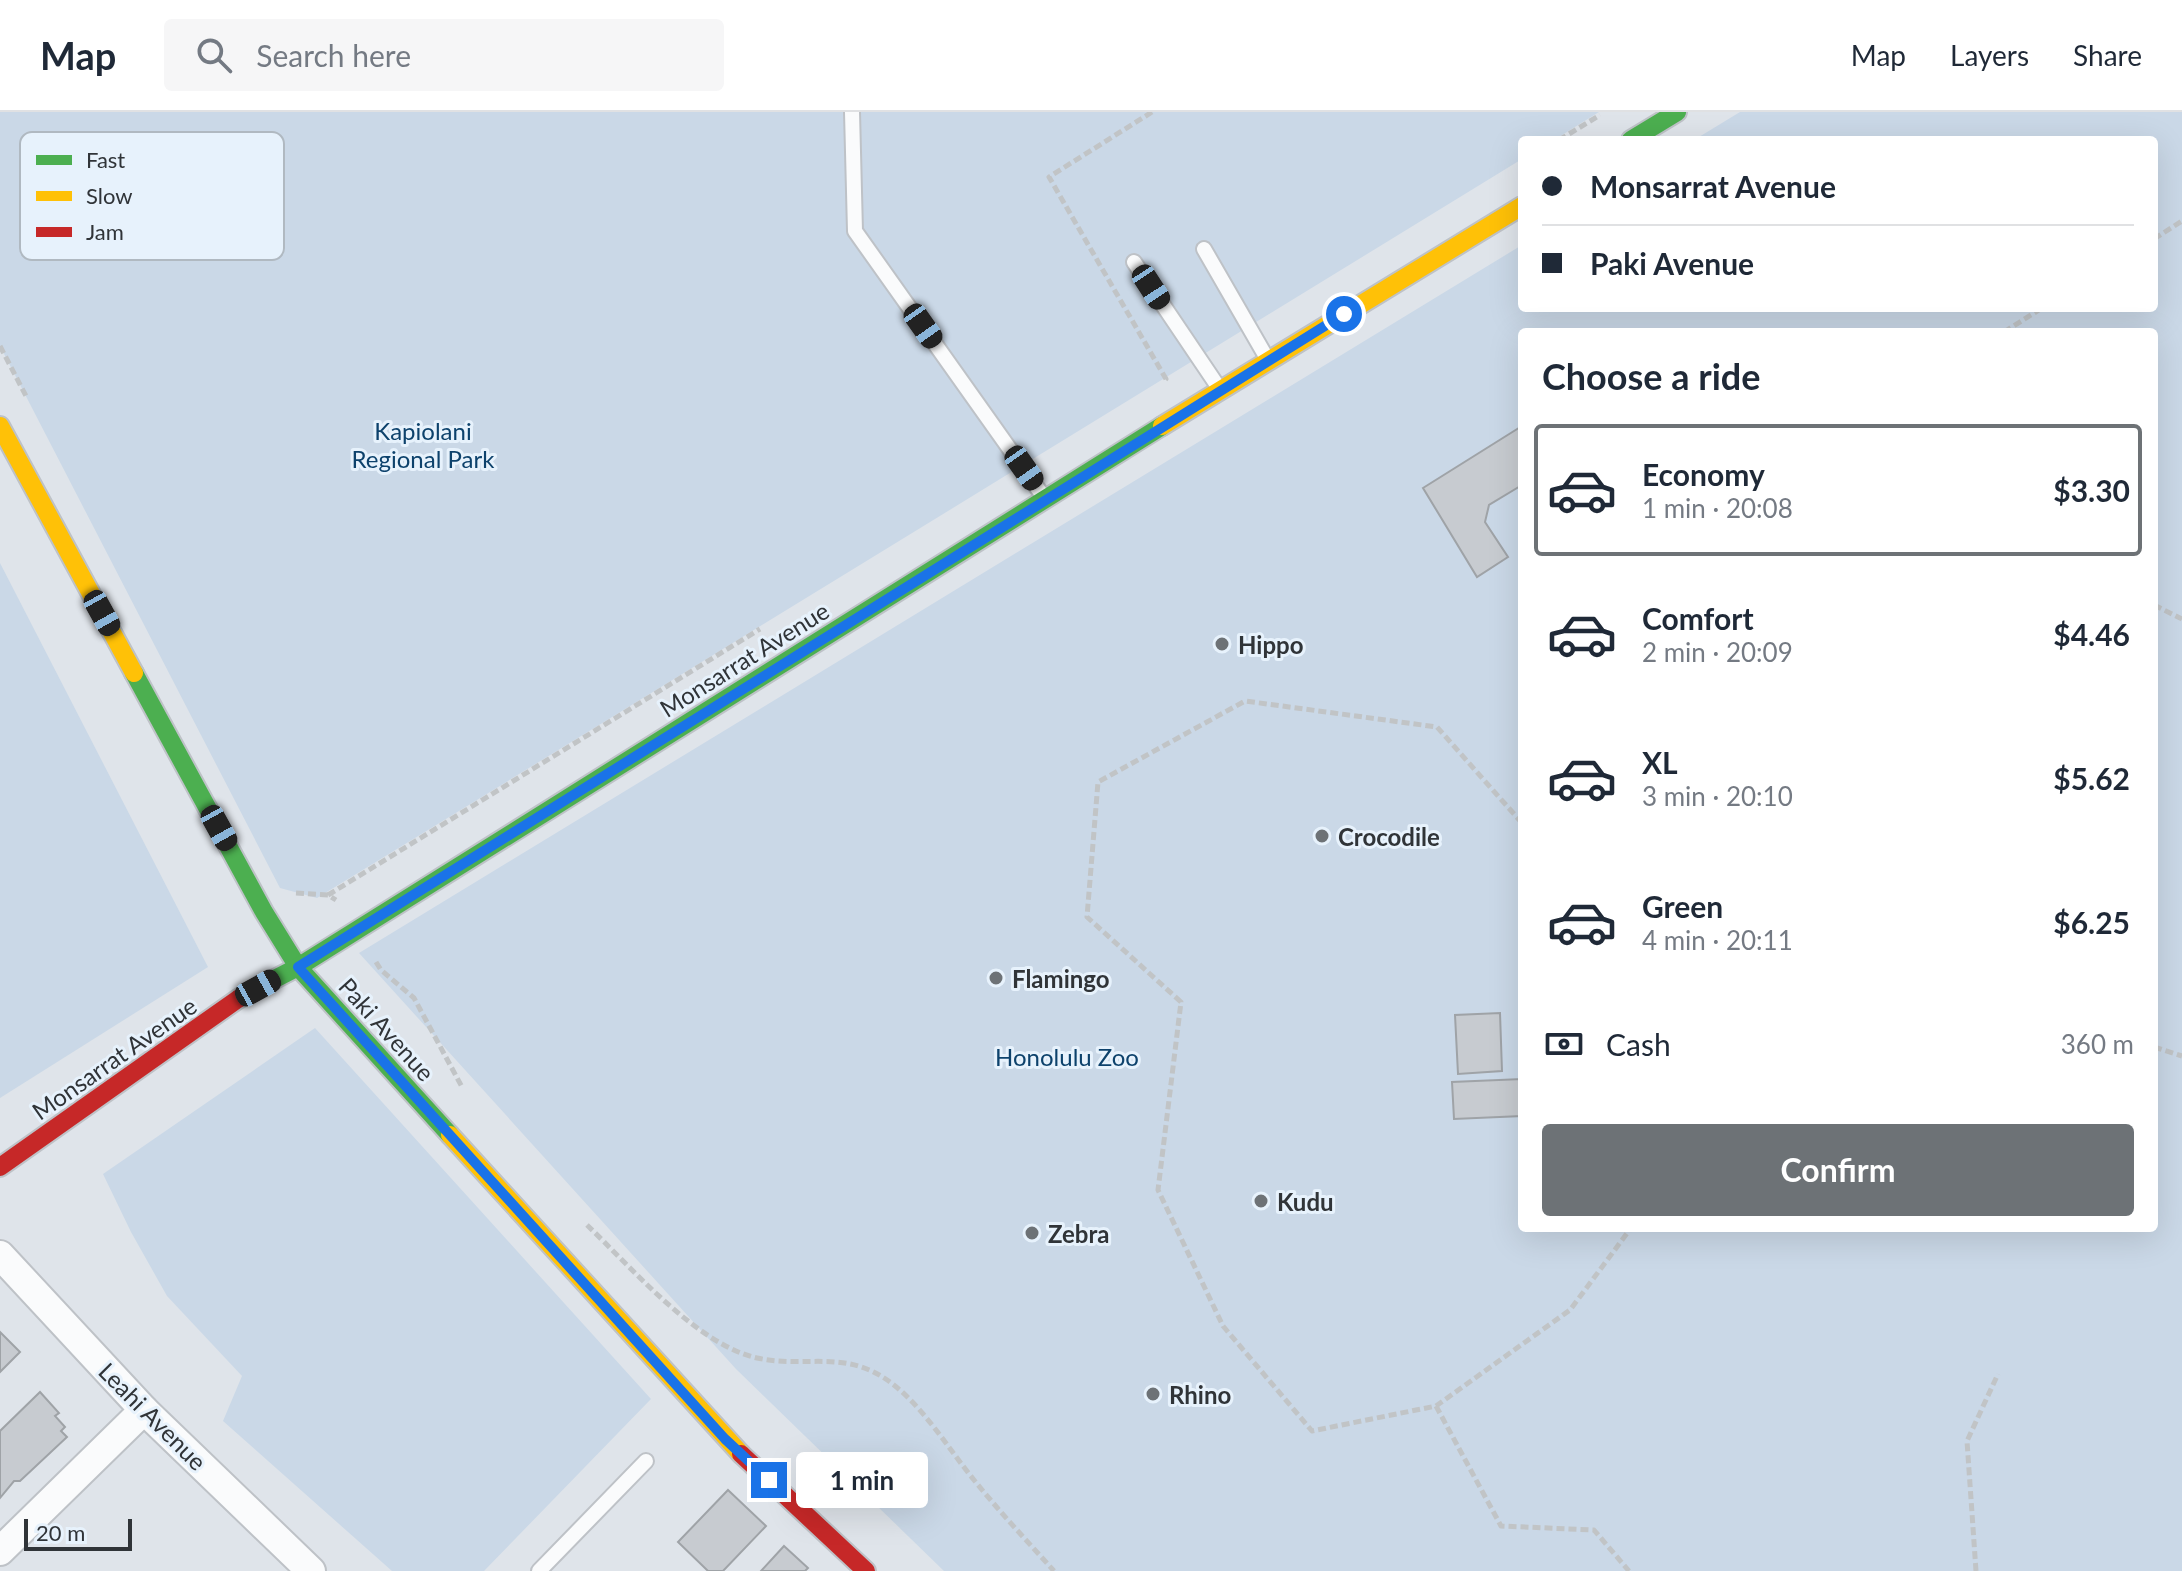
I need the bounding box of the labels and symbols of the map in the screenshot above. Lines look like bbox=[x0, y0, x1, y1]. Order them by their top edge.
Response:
legend bbox=[20, 132, 284, 260]
text: Fast bbox=[86, 146, 125, 173]
text: Slow bbox=[86, 182, 133, 209]
text: Jam bbox=[86, 218, 124, 245]
car bbox=[1128, 260, 1174, 314]
route start bbox=[1326, 296, 1362, 332]
car bbox=[899, 299, 947, 353]
park label: Kapiolani Regional Park bbox=[352, 416, 495, 473]
car bbox=[1000, 441, 1048, 495]
car bbox=[80, 586, 124, 640]
street label: Monsarrat Avenue bbox=[654, 595, 834, 723]
place label: Hippo bbox=[1238, 630, 1303, 659]
marker: Hippo bbox=[1213, 635, 1231, 653]
car bbox=[197, 801, 241, 855]
place label: Crocodile bbox=[1338, 822, 1440, 851]
marker: Crocodile bbox=[1313, 827, 1331, 845]
place label: Flamingo bbox=[1012, 964, 1110, 993]
car bbox=[231, 966, 285, 1010]
marker: Flamingo bbox=[987, 969, 1005, 987]
street label: Paki Avenue bbox=[333, 971, 441, 1087]
street label: Monsarrat Avenue bbox=[26, 991, 202, 1125]
park label: Honolulu Zoo bbox=[995, 1042, 1139, 1071]
place label: Kudu bbox=[1277, 1187, 1334, 1216]
marker: Kudu bbox=[1252, 1192, 1270, 1210]
place label: Zebra bbox=[1048, 1219, 1109, 1248]
marker: Zebra bbox=[1023, 1224, 1041, 1242]
street label: Leahi Avenue bbox=[93, 1356, 213, 1476]
place label: Rhino bbox=[1169, 1380, 1231, 1409]
marker: Rhino bbox=[1144, 1385, 1162, 1403]
callout: 1 min bbox=[797, 1452, 929, 1508]
route end bbox=[751, 1462, 787, 1498]
scale bar bbox=[24, 1515, 132, 1551]

